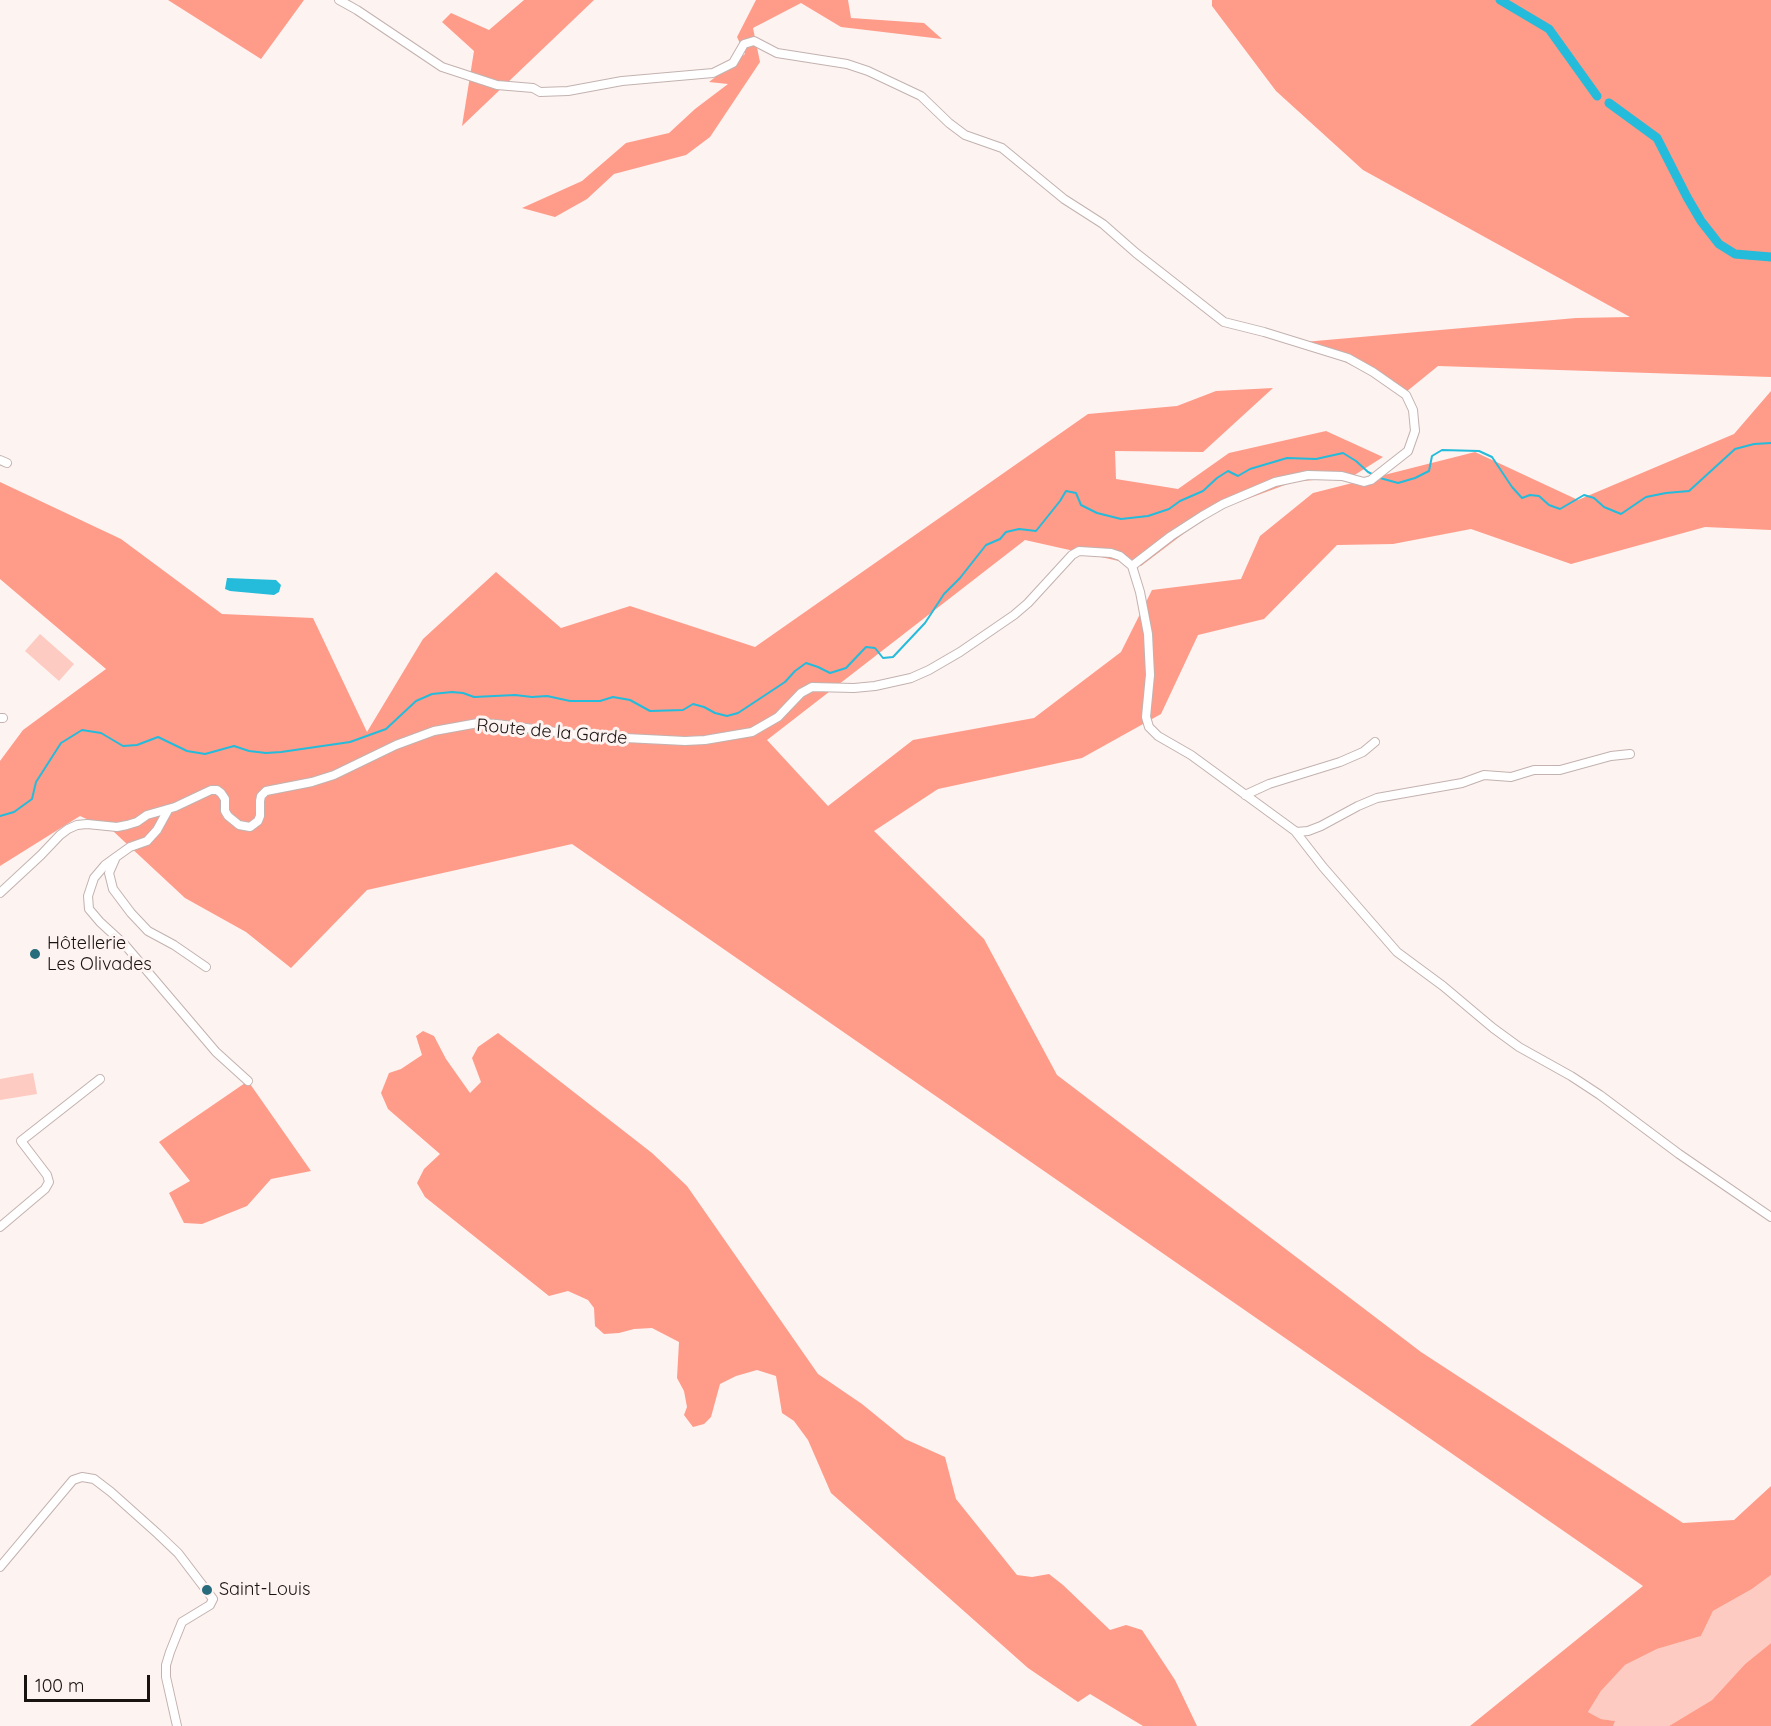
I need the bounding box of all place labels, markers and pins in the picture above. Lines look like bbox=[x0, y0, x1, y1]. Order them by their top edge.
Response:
place label: Hôtellerie Les Olivades bbox=[47, 933, 152, 976]
marker: Hôtellerie Les Olivades bbox=[28, 947, 42, 961]
place label: Saint-Louis bbox=[219, 1579, 310, 1601]
marker: Saint-Louis bbox=[200, 1583, 214, 1597]

